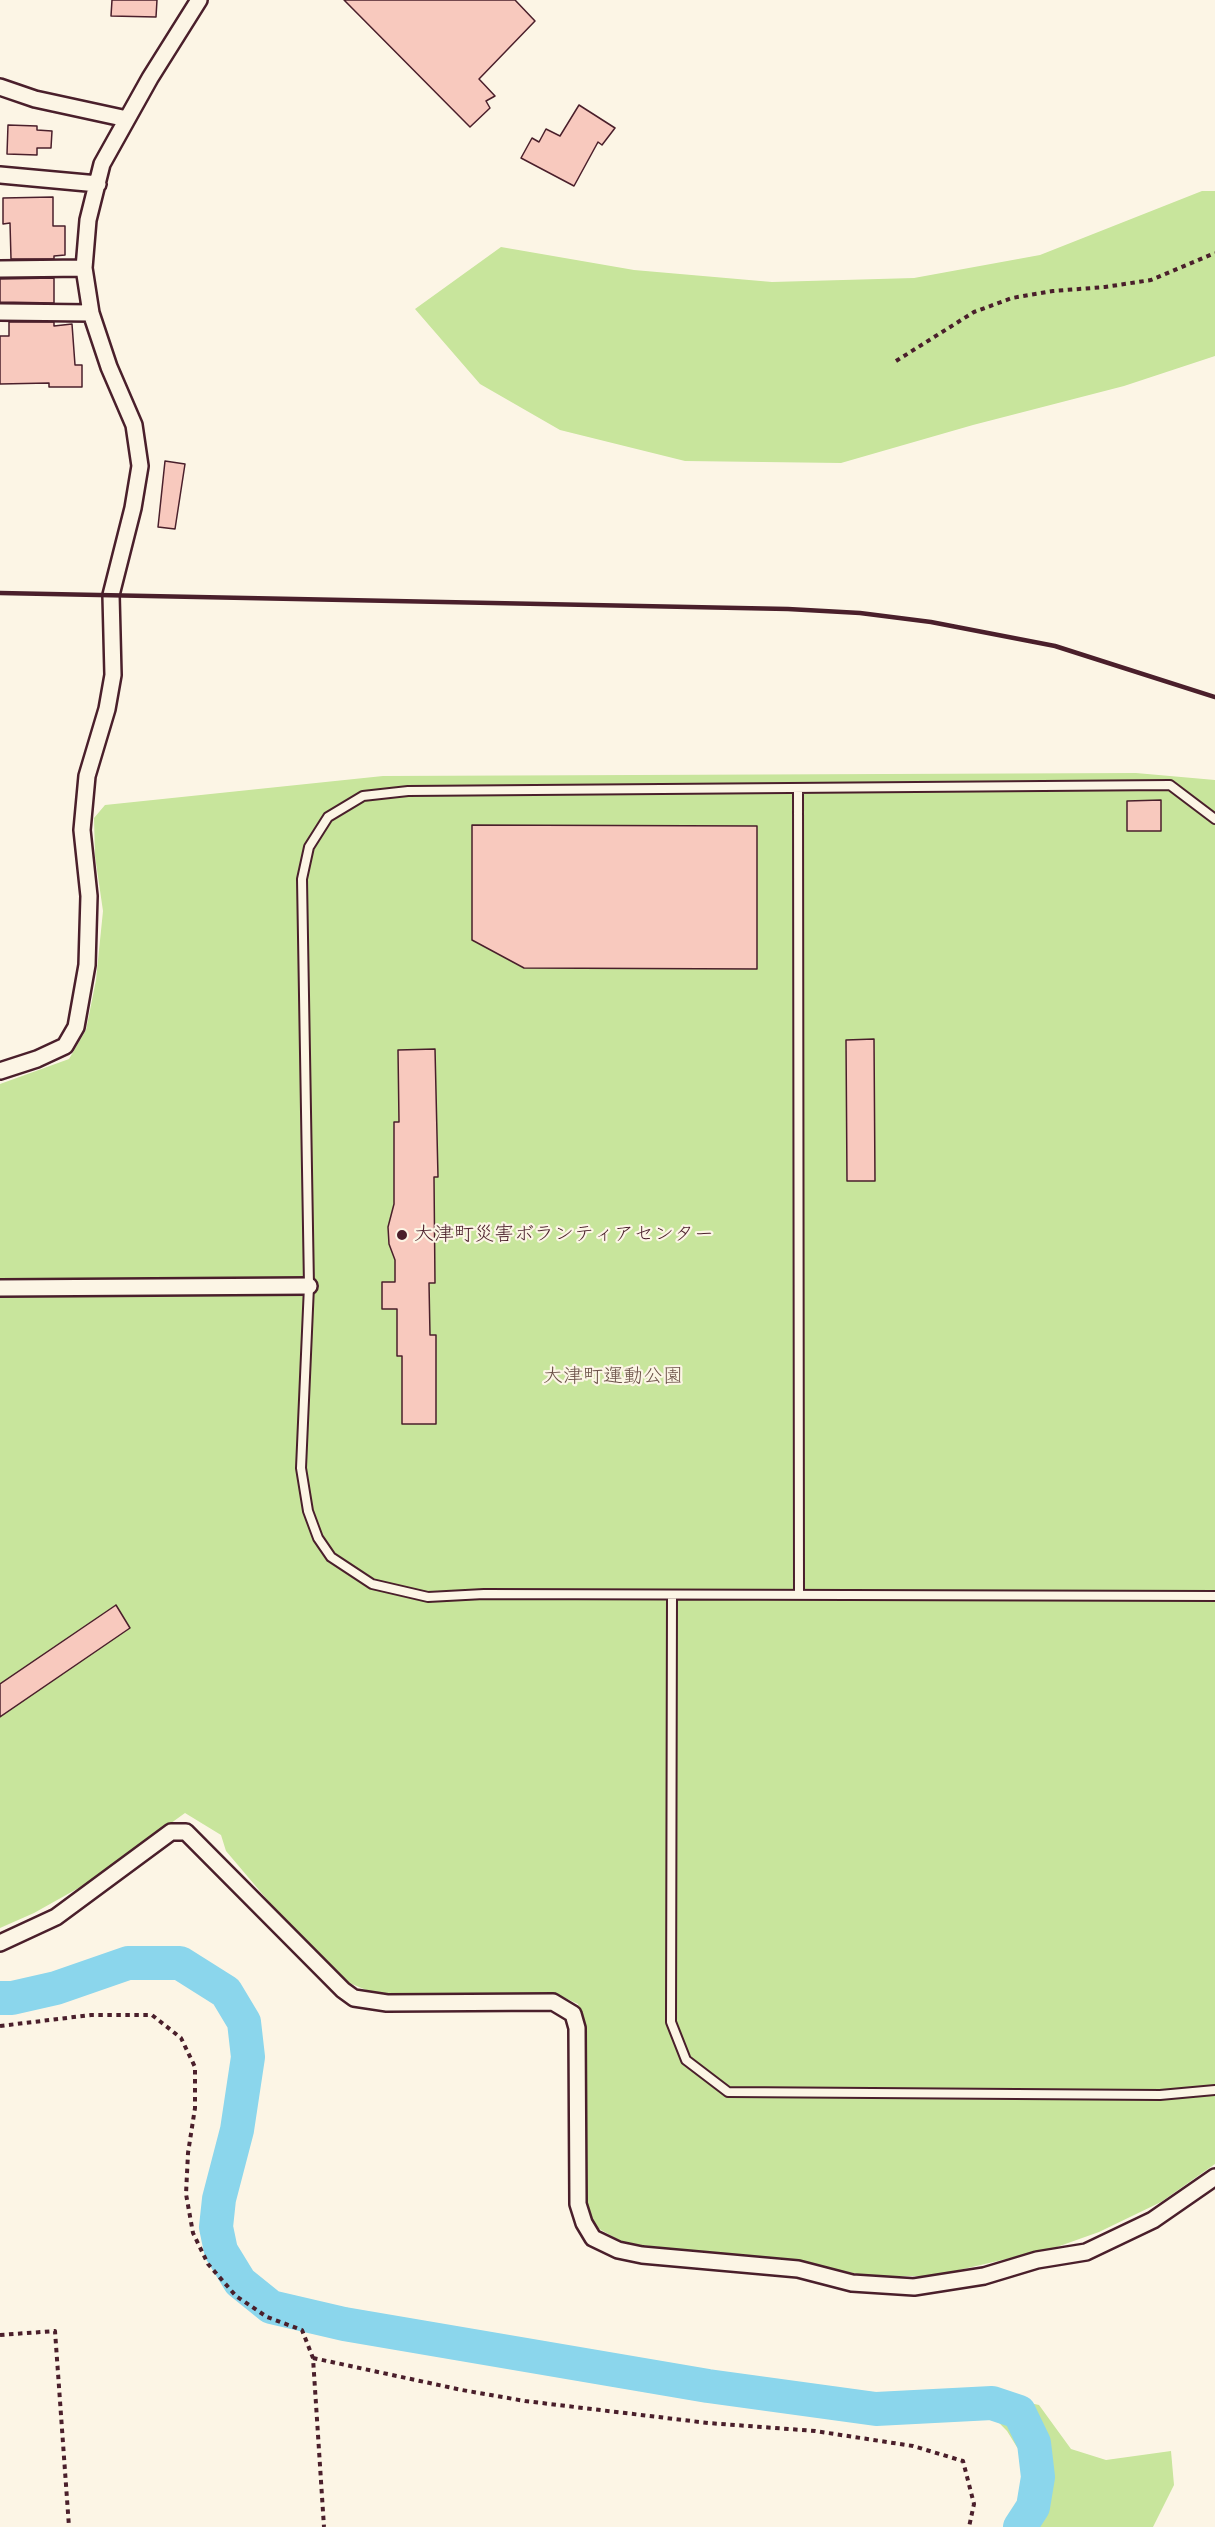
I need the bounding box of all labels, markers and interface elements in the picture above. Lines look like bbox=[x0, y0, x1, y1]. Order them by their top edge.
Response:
place label: 大津町災害ボランティアセンター bbox=[414, 1223, 714, 1247]
marker: 大津町災害ボランティアセンター bbox=[395, 1228, 409, 1242]
park label: 大津町運動公園 bbox=[543, 1365, 683, 1389]

